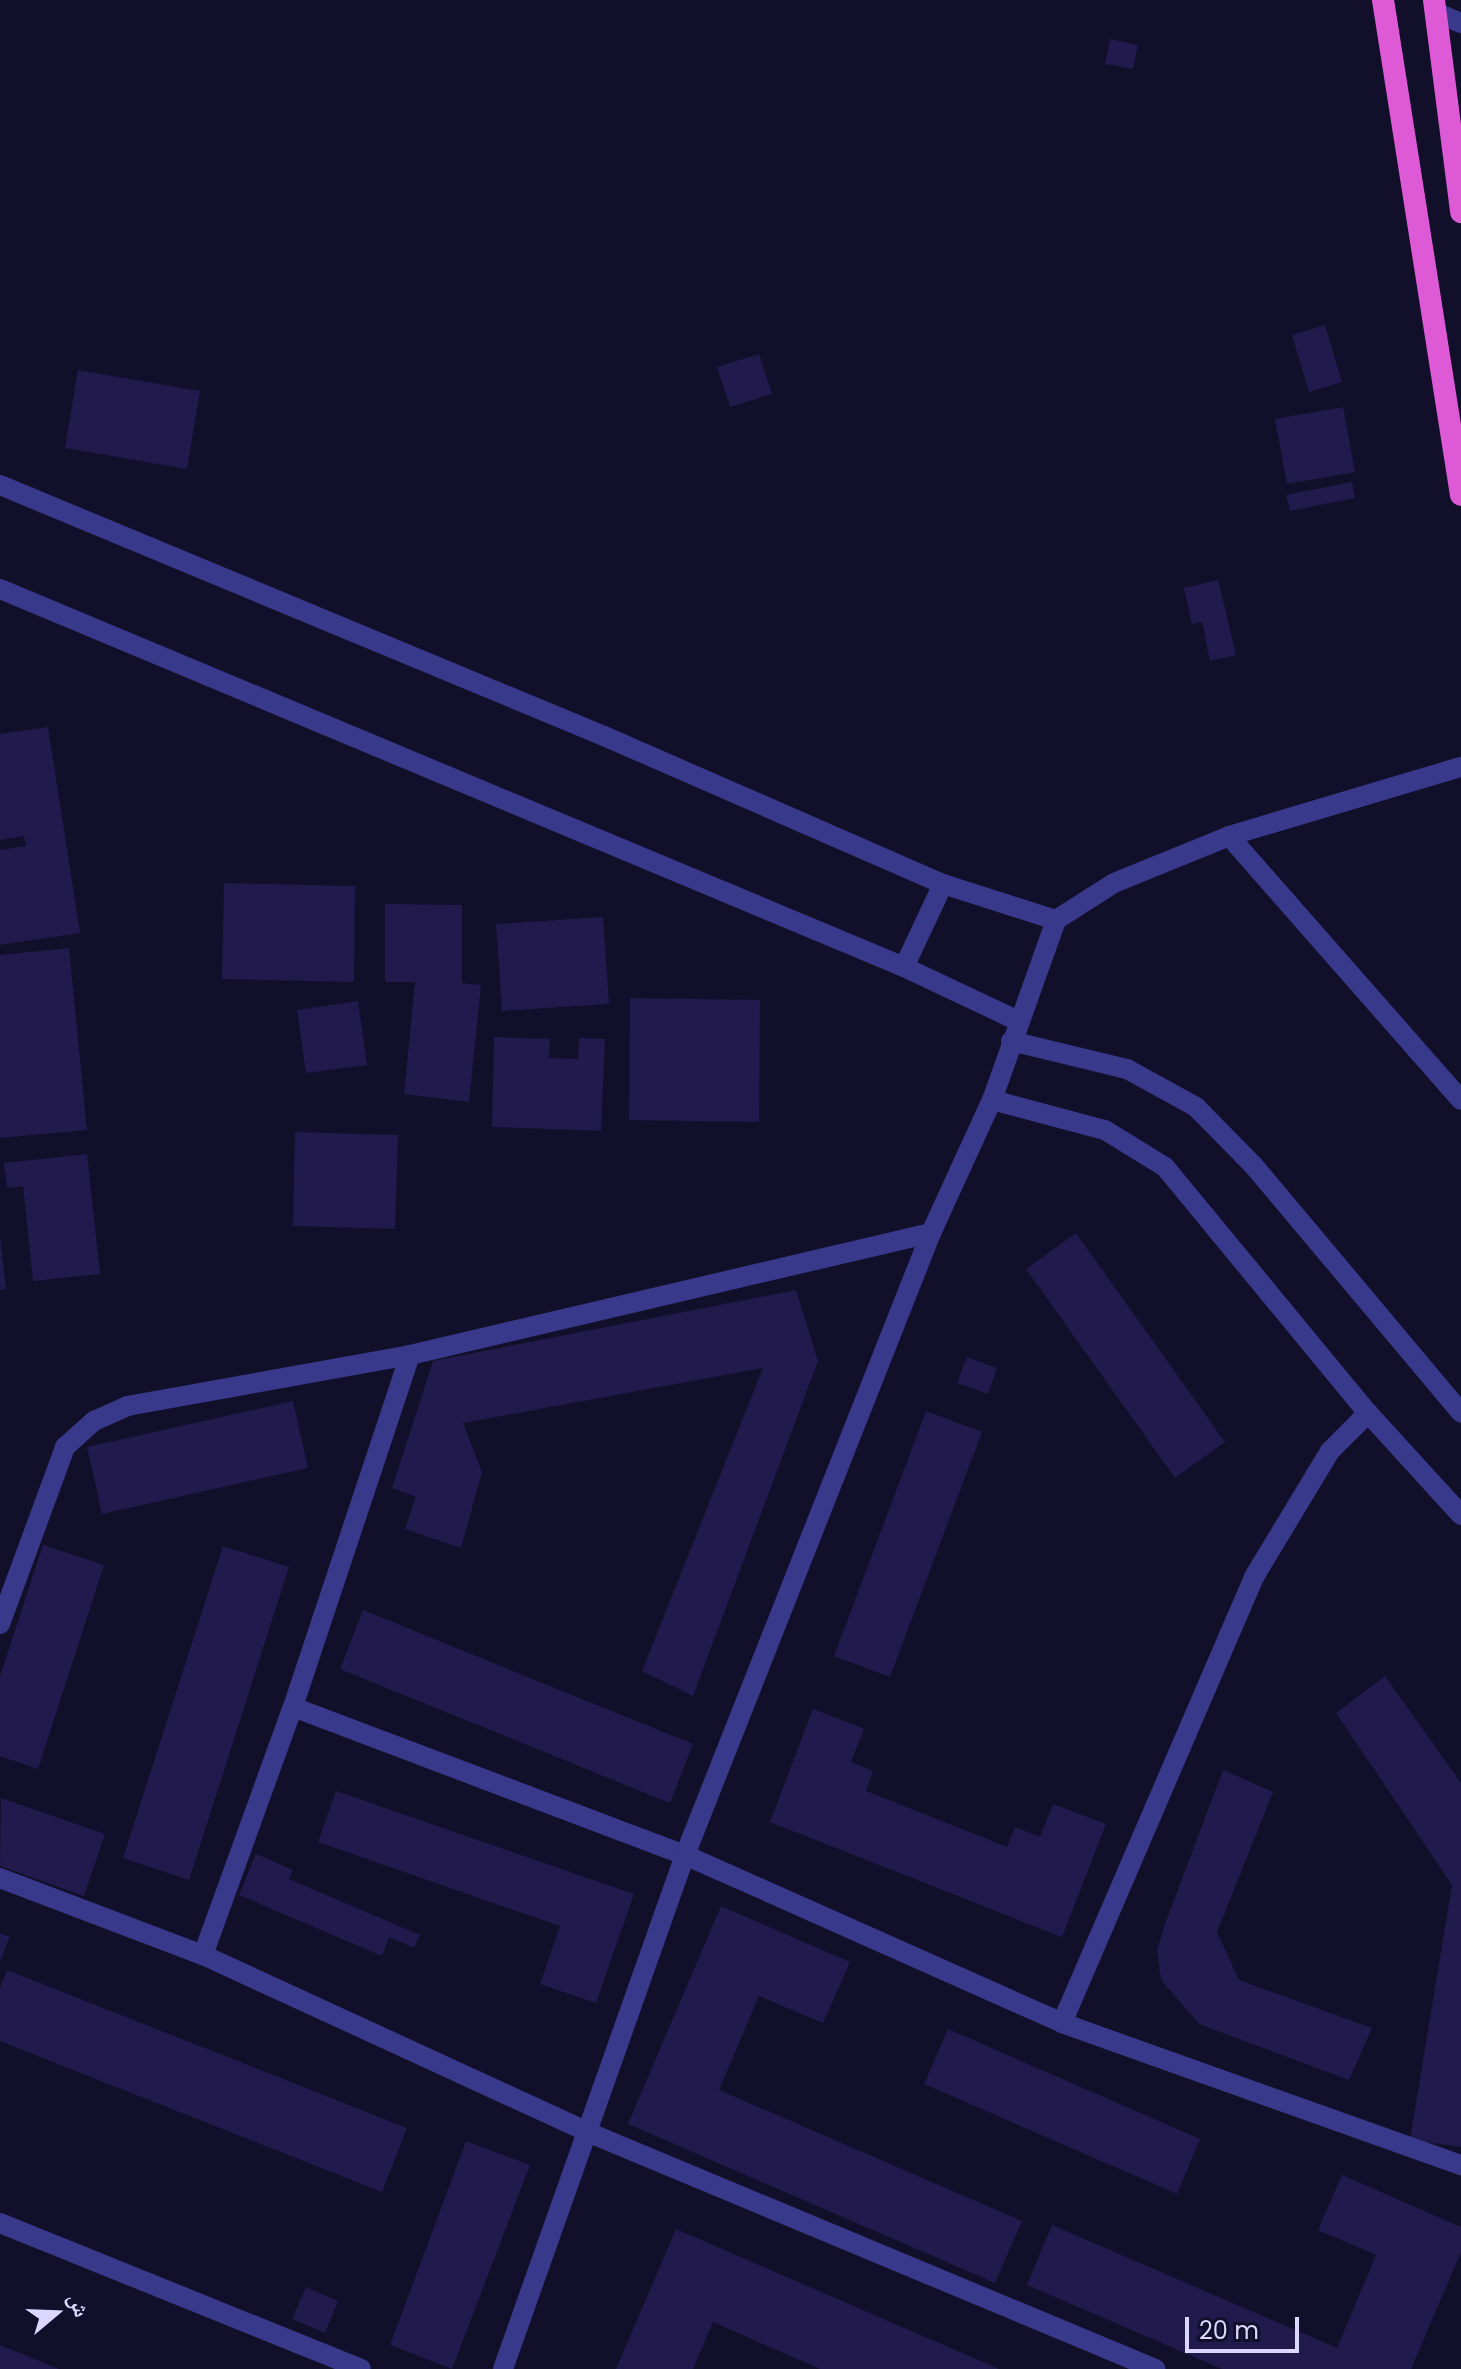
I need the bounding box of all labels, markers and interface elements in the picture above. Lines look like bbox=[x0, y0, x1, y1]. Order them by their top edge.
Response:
north arrow bbox=[16, 2273, 96, 2353]
text: ش bbox=[61, 2289, 98, 2321]
scale bar bbox=[1189, 2301, 1303, 2351]
text: 20 m bbox=[1199, 2314, 1259, 2347]

